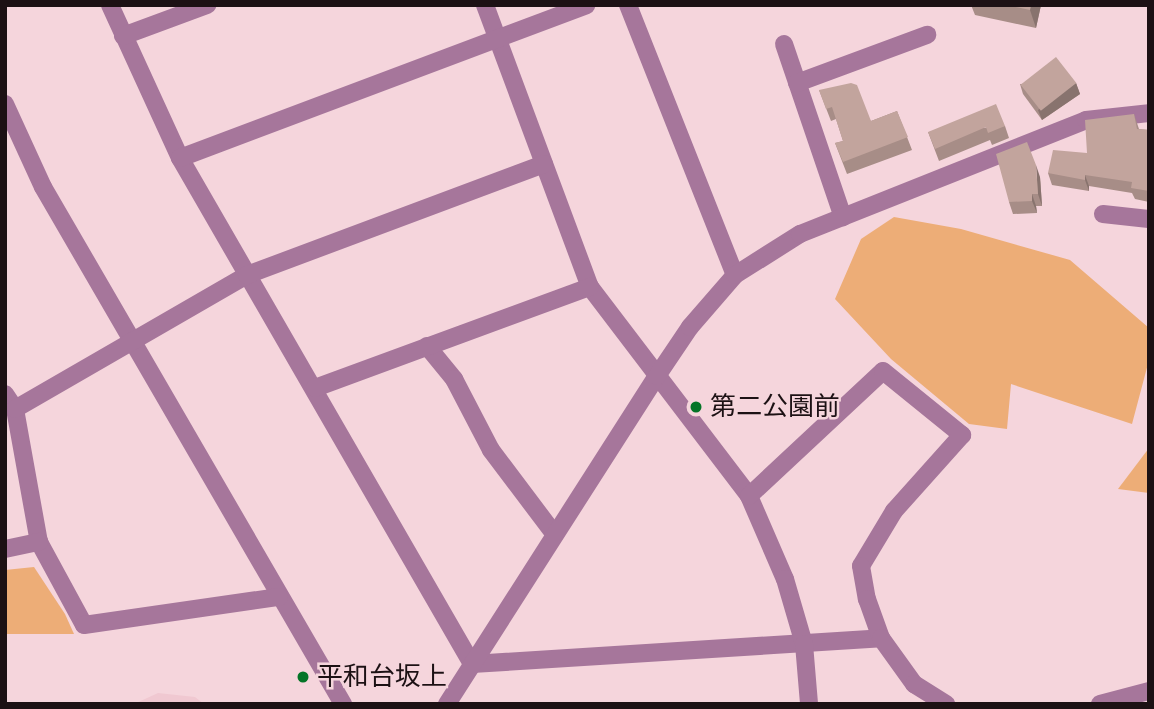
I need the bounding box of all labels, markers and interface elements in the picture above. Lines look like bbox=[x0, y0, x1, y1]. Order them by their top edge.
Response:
place label: 第二公園前 bbox=[710, 391, 840, 423]
marker: 第二公園前 bbox=[688, 399, 704, 415]
place label: 平和台坂上 bbox=[317, 661, 447, 693]
marker: 平和台坂上 bbox=[295, 669, 311, 685]

